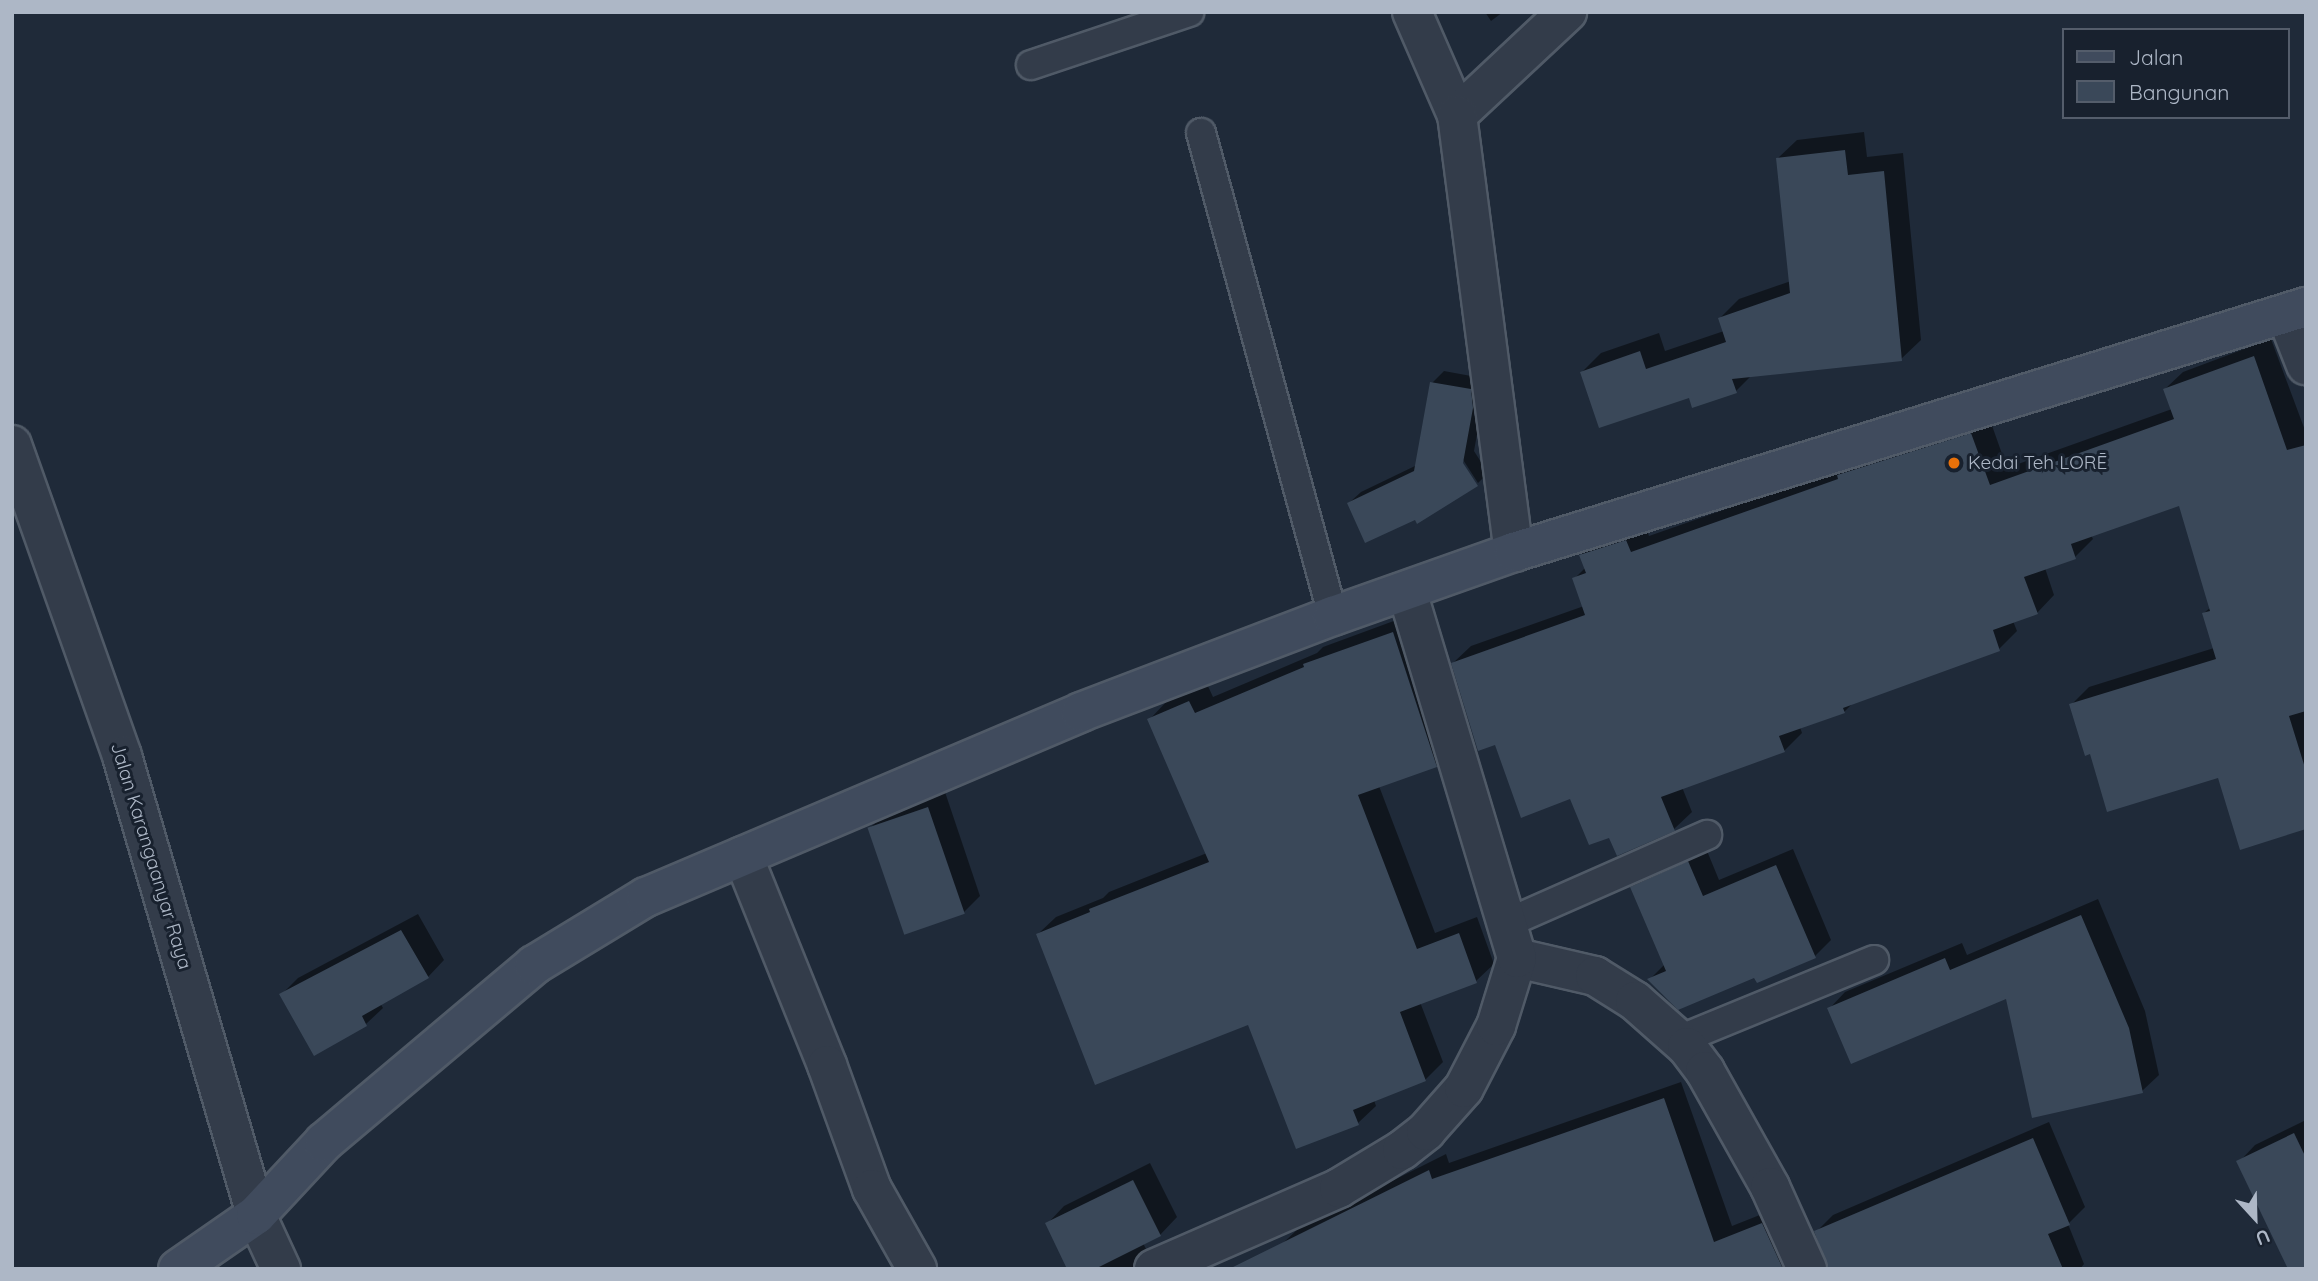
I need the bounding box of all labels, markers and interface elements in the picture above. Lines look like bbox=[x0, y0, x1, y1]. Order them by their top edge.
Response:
legend bbox=[2062, 28, 2290, 119]
text: Jalan bbox=[2129, 44, 2183, 70]
text: Bangunan bbox=[2129, 79, 2229, 105]
place label: Kedai Teh LORĒ bbox=[1968, 452, 2107, 474]
marker: Kedai Teh LORĒ bbox=[1946, 455, 1962, 471]
street label: Jalan Karangaanyar Raya bbox=[106, 740, 196, 972]
north arrow bbox=[2220, 1183, 2290, 1253]
text: U bbox=[2252, 1224, 2274, 1251]

